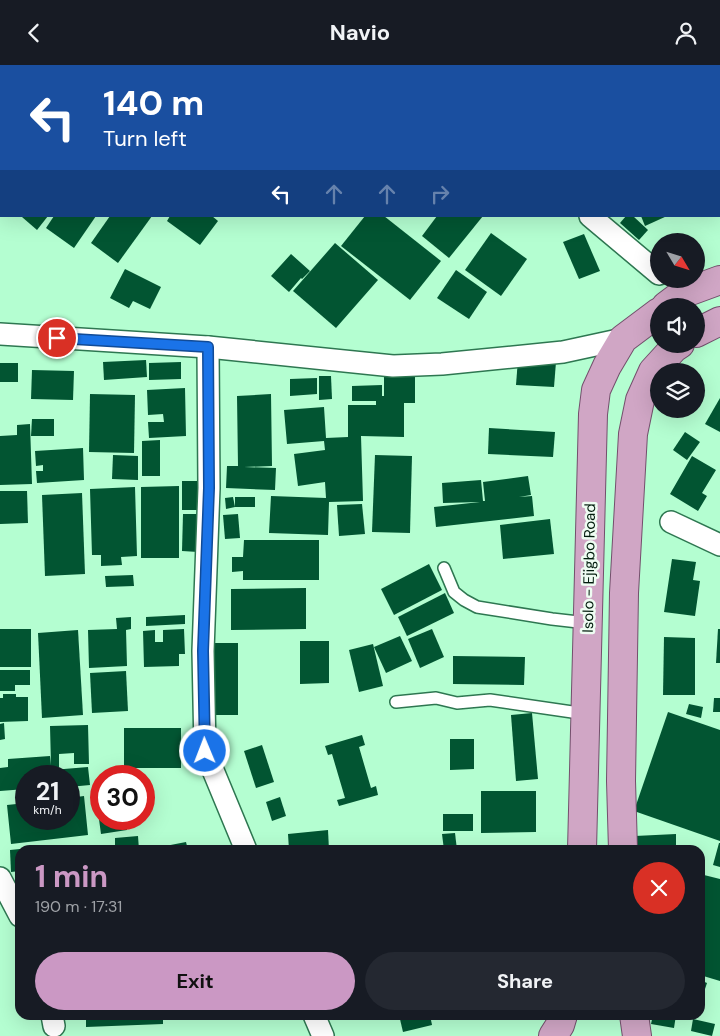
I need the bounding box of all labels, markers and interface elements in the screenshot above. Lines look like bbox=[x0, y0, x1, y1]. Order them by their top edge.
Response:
text: Navio bbox=[330, 18, 390, 47]
icon: back bbox=[20, 19, 48, 47]
icon: person bbox=[672, 19, 700, 47]
text: 140 m bbox=[103, 80, 204, 126]
icon: left bbox=[20, 85, 85, 150]
text: Turn left bbox=[103, 124, 187, 153]
icon: left bbox=[267, 180, 295, 208]
icon: ahead bbox=[320, 180, 348, 208]
icon: ahead bbox=[373, 180, 401, 208]
icon: right bbox=[426, 180, 454, 208]
north arrow bbox=[650, 233, 705, 287]
map controls bbox=[650, 233, 705, 418]
button: sound bbox=[650, 298, 705, 353]
pin bbox=[36, 317, 78, 359]
icon: arrive bbox=[43, 324, 71, 352]
button: layers bbox=[650, 363, 705, 418]
street label: Isolo - Ejigbo Road bbox=[578, 503, 600, 633]
position arrow bbox=[178, 724, 230, 776]
speed limit sign: 30 bbox=[90, 765, 155, 830]
text: 21 bbox=[36, 775, 59, 808]
text: km/h bbox=[33, 802, 62, 818]
text: 1 min bbox=[35, 857, 108, 896]
button: close bbox=[633, 862, 685, 914]
text: 190 m · 17:31 bbox=[35, 896, 122, 917]
button: Exit bbox=[35, 952, 355, 1010]
button: Share bbox=[365, 952, 685, 1010]

